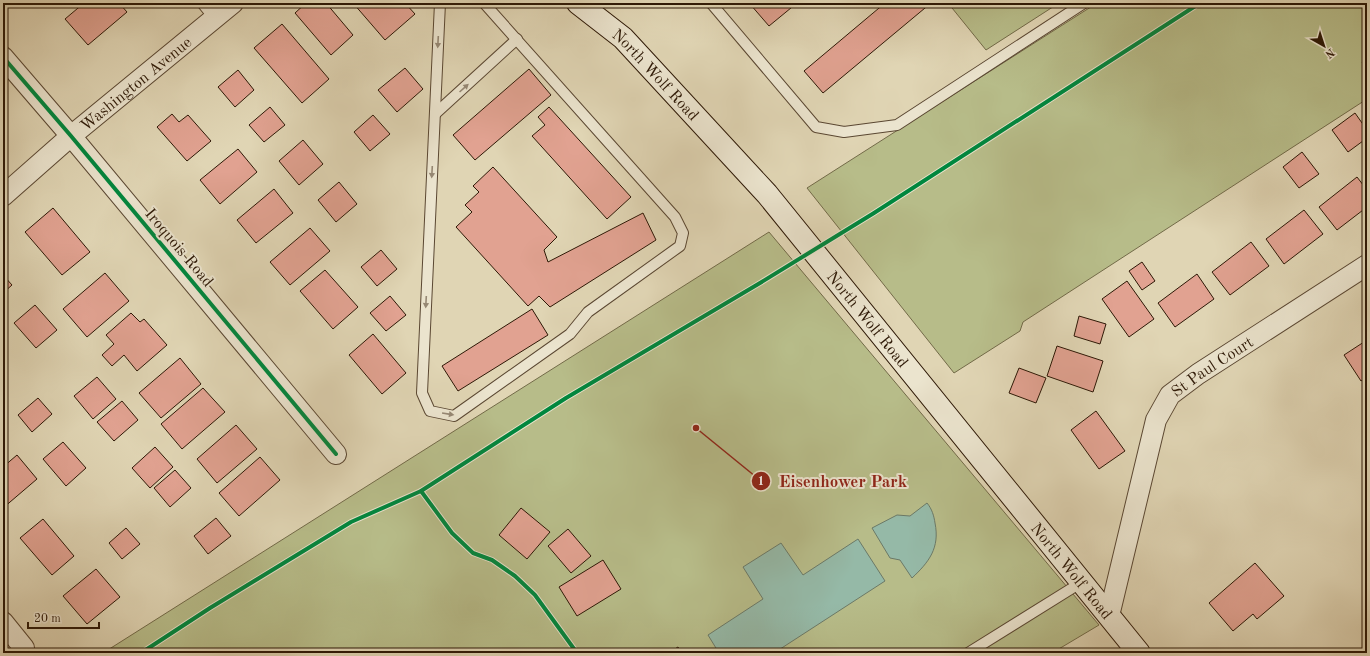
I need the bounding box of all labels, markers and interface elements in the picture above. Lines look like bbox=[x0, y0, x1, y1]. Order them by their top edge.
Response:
north arrow bbox=[1304, 26, 1344, 66]
street label: North Wolf Road bbox=[609, 27, 701, 124]
street label: Washington Avenue bbox=[78, 35, 195, 135]
one-way arrow bbox=[435, 36, 441, 49]
text: N bbox=[1322, 46, 1336, 60]
one-way arrow bbox=[459, 84, 468, 93]
one-way arrow bbox=[429, 166, 435, 179]
street label: Iroquois Road bbox=[141, 206, 216, 290]
street label: North Wolf Road bbox=[823, 269, 910, 371]
one-way arrow bbox=[423, 296, 429, 309]
street label: St Paul Court bbox=[1169, 334, 1257, 401]
one-way arrow bbox=[442, 411, 454, 417]
callout: Eisenhower Park bbox=[751, 466, 916, 495]
text: Eisenhower Park bbox=[779, 474, 908, 491]
text: 1 bbox=[758, 476, 764, 488]
street label: North Wolf Road bbox=[1027, 521, 1114, 623]
scale bar bbox=[28, 604, 99, 630]
text: 20 m bbox=[34, 613, 61, 625]

